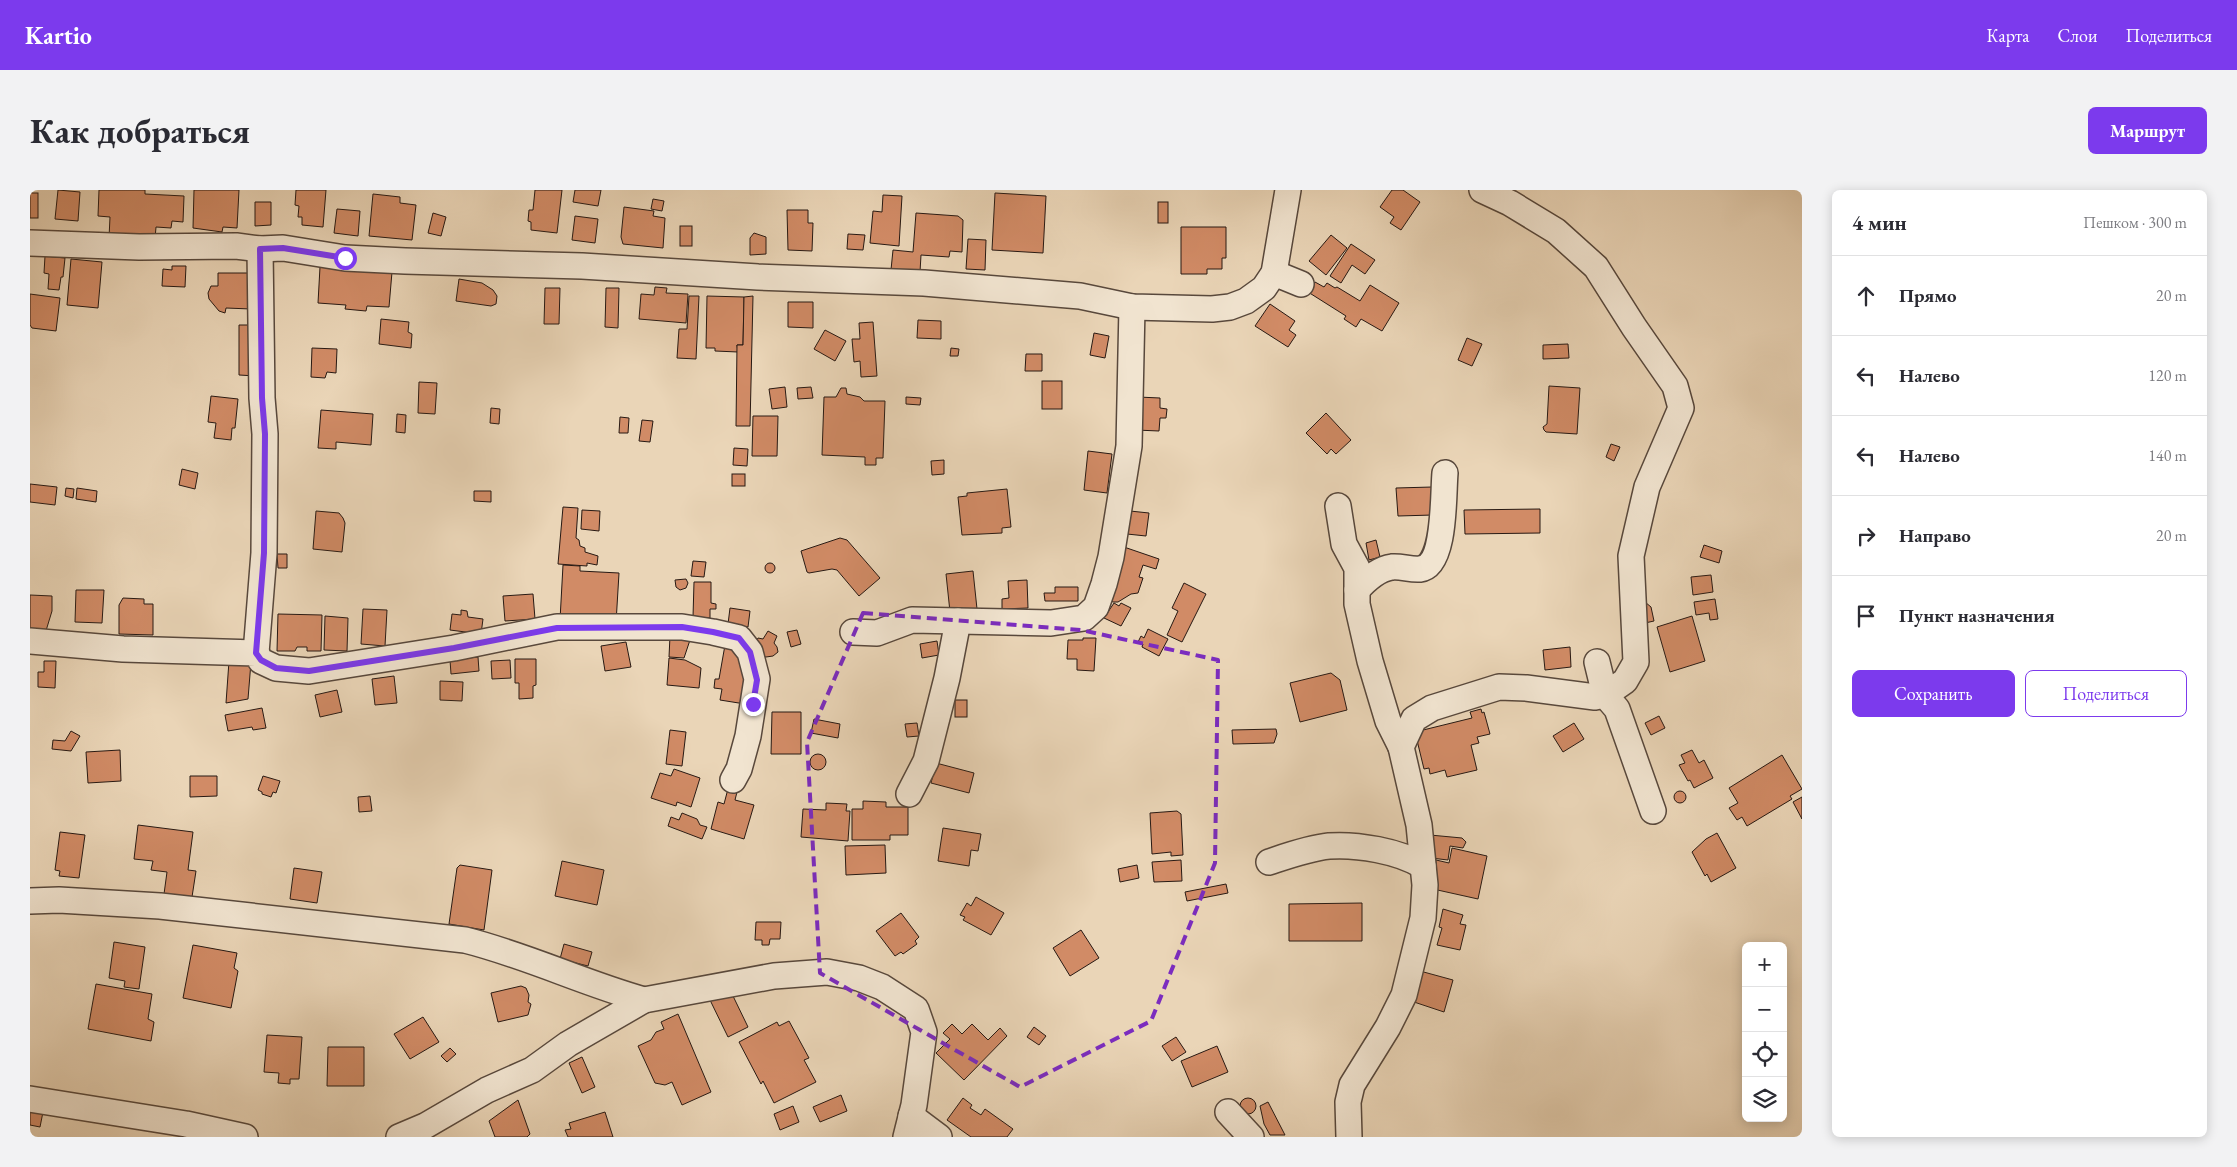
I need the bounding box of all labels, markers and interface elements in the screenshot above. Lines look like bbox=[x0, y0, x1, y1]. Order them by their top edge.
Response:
text: Kartio bbox=[25, 20, 92, 51]
text: Карта bbox=[1987, 24, 2030, 47]
text: Слои bbox=[2058, 24, 2097, 47]
text: Поделиться bbox=[2125, 24, 2212, 47]
button: Маршрут bbox=[2088, 107, 2207, 154]
text: Как добраться bbox=[30, 108, 250, 153]
text: 4 мин bbox=[1852, 209, 1907, 236]
text: Пешком · 300 m bbox=[2083, 212, 2187, 233]
route start bbox=[334, 247, 357, 270]
icon: ahead bbox=[1852, 282, 1880, 310]
text: Прямо bbox=[1899, 283, 1957, 308]
text: 20 m bbox=[2156, 285, 2187, 306]
icon: left bbox=[1852, 362, 1880, 390]
text: Налево bbox=[1899, 363, 1960, 388]
text: 120 m bbox=[2148, 365, 2187, 386]
icon: left bbox=[1852, 442, 1880, 470]
text: Налево bbox=[1899, 443, 1960, 468]
text: 140 m bbox=[2148, 445, 2187, 466]
icon: right bbox=[1852, 522, 1880, 550]
text: Направо bbox=[1899, 523, 1971, 548]
text: 20 m bbox=[2156, 525, 2187, 546]
icon: arrive bbox=[1852, 602, 1880, 630]
text: Пункт назначения bbox=[1899, 603, 2055, 628]
button: Сохранить bbox=[1852, 670, 2015, 717]
button: Поделиться bbox=[2025, 670, 2187, 717]
route end bbox=[742, 693, 765, 716]
map controls bbox=[1742, 942, 1787, 1122]
button: + bbox=[1742, 942, 1787, 987]
button: − bbox=[1742, 987, 1787, 1032]
button: locate bbox=[1742, 1032, 1787, 1077]
button: layers bbox=[1742, 1077, 1787, 1122]

